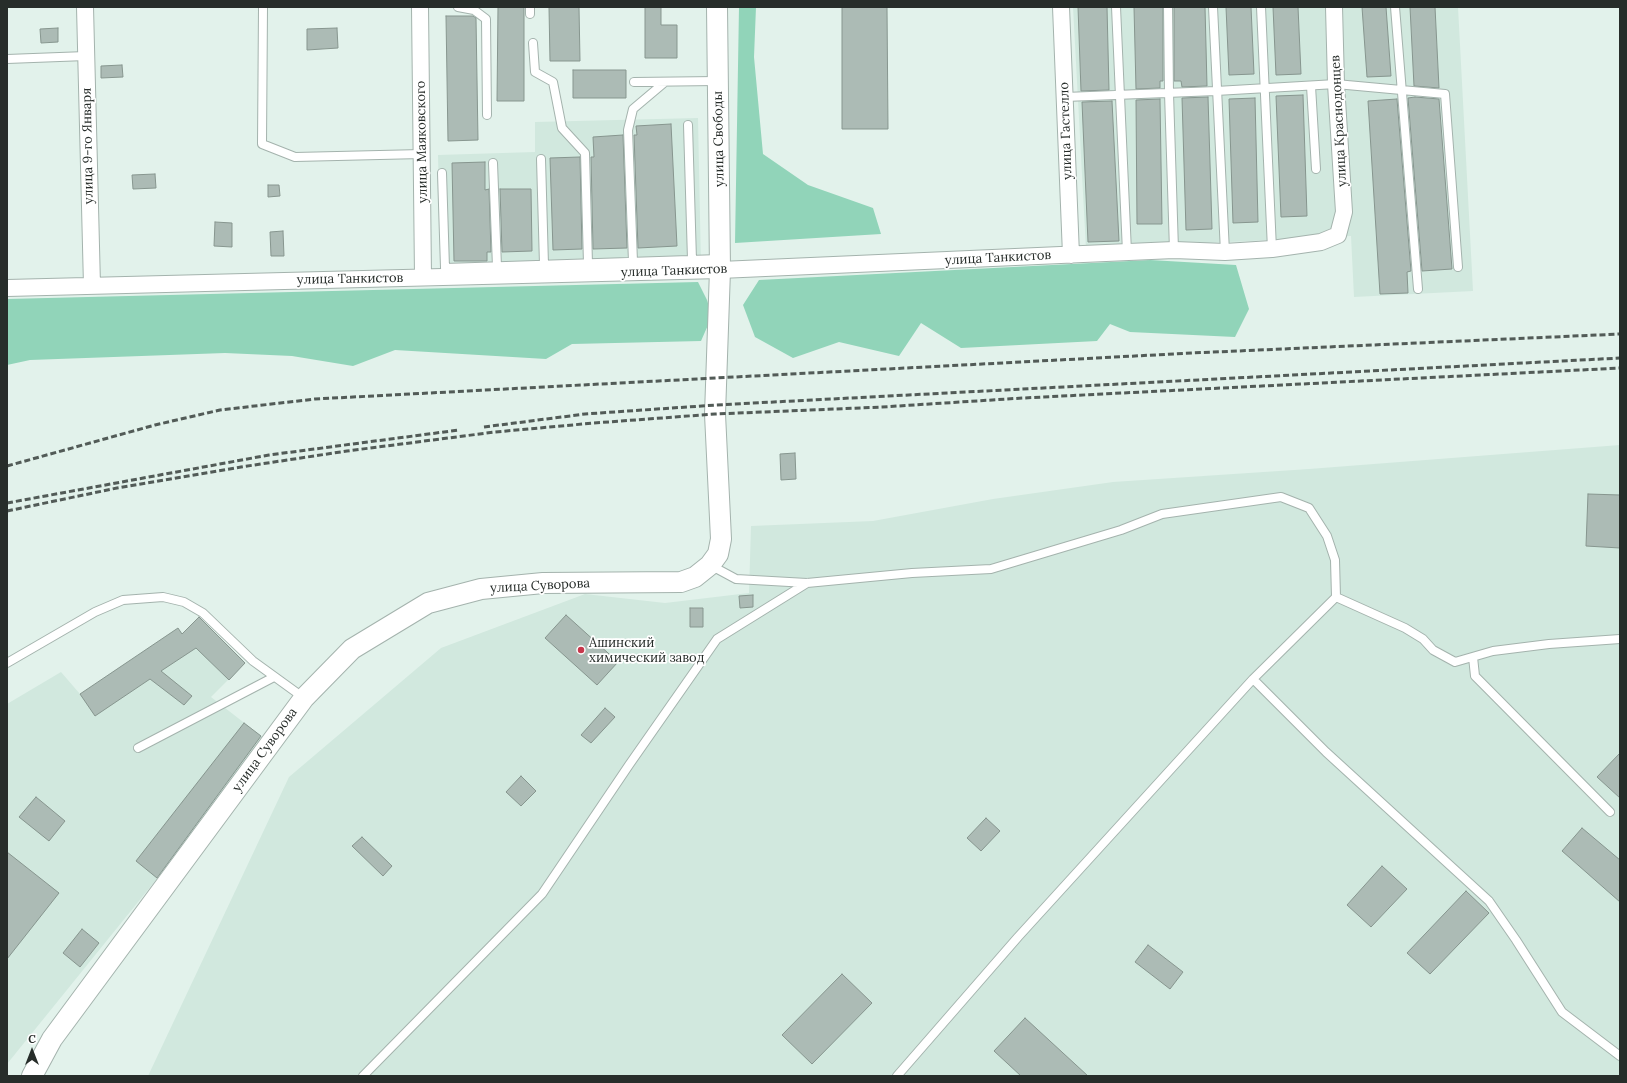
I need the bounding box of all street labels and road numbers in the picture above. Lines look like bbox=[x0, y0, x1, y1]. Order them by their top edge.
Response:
street label: улица Краснодонцев bbox=[1328, 55, 1350, 187]
street label: улица Маяковского bbox=[413, 81, 431, 203]
street label: улица Гастелло bbox=[1056, 82, 1076, 180]
street label: улица 9-го Января bbox=[79, 88, 97, 204]
street label: улица Свободы bbox=[710, 91, 728, 187]
street label: улица Танкистов bbox=[944, 247, 1052, 269]
street label: улица Танкистов bbox=[621, 261, 727, 281]
street label: улица Танкистов bbox=[297, 270, 403, 288]
street label: улица Суворова bbox=[490, 576, 590, 596]
street label: улица Суворова bbox=[229, 705, 301, 795]

